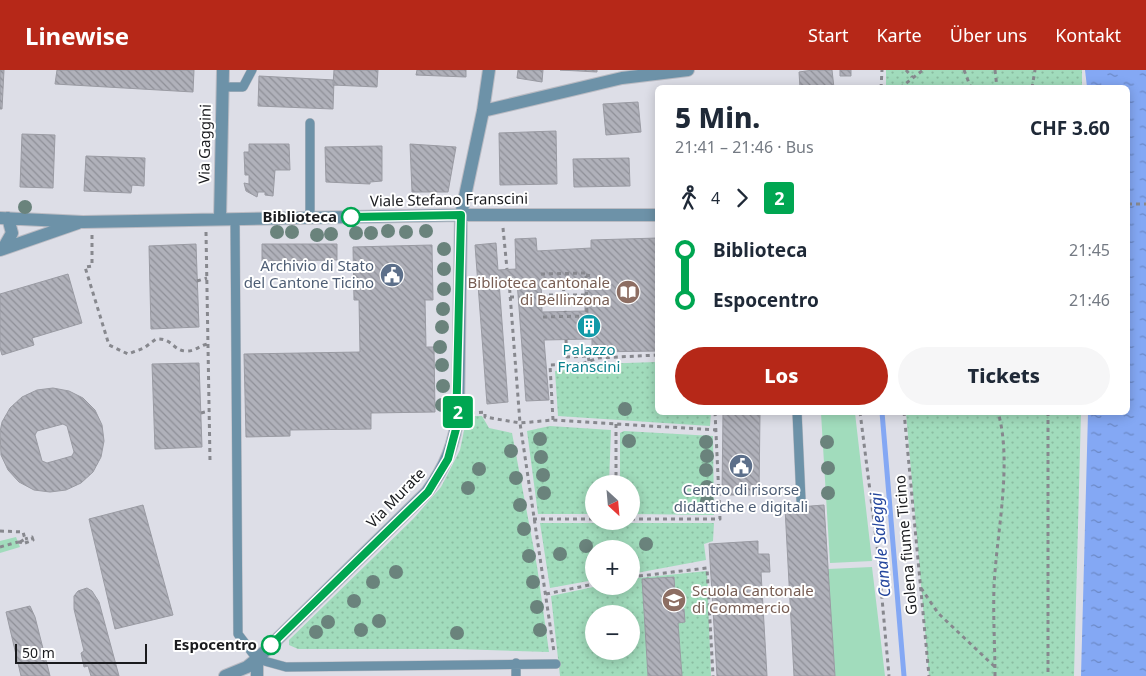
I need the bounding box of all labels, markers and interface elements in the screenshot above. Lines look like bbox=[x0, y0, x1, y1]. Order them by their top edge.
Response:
text: Linewise bbox=[25, 19, 129, 52]
text: Start bbox=[808, 23, 848, 47]
text: Karte bbox=[876, 23, 922, 47]
text: Über uns bbox=[950, 23, 1027, 47]
text: Kontakt bbox=[1055, 23, 1121, 47]
text: 5 Min. bbox=[675, 98, 760, 136]
street label: Via Gaggini bbox=[193, 104, 215, 184]
text: CHF 3.60 bbox=[1030, 115, 1110, 141]
text: 21:41 – 21:46 · Bus bbox=[675, 136, 814, 158]
icon: walk bbox=[675, 184, 703, 212]
icon: forward bbox=[728, 184, 756, 212]
text: 2 bbox=[774, 186, 784, 210]
text: 4 bbox=[711, 187, 720, 209]
street label: Viale Stefano Franscini bbox=[370, 188, 528, 210]
place label: Biblioteca bbox=[263, 206, 337, 226]
marker: Biblioteca bbox=[341, 207, 361, 227]
text: Biblioteca bbox=[713, 237, 807, 263]
text: 21:45 bbox=[1069, 239, 1110, 261]
place label: Archivio di Stato del Cantone Ticino bbox=[244, 255, 374, 292]
public building icon: Archivio di Stato del Cantone Ticino bbox=[379, 262, 405, 288]
place label: Biblioteca cantonale di Bellinzona bbox=[468, 272, 610, 309]
library icon: Biblioteca cantonale di Bellinzona bbox=[615, 279, 641, 305]
text: Espocentro bbox=[713, 287, 819, 313]
text: 21:46 bbox=[1069, 289, 1110, 311]
building icon: Palazzo Franscini bbox=[576, 313, 602, 339]
place label: Palazzo Franscini bbox=[558, 339, 620, 376]
button: Los bbox=[675, 347, 888, 405]
button: Tickets bbox=[898, 347, 1110, 405]
line badge: 2 bbox=[442, 396, 474, 428]
text: 2 bbox=[453, 400, 463, 424]
public building icon: Centro di risorse didattiche e digitali bbox=[728, 453, 754, 479]
street label: Via Murate bbox=[362, 463, 429, 532]
street label: Golena fiume Ticino bbox=[889, 474, 921, 616]
north arrow bbox=[585, 475, 640, 530]
map controls bbox=[585, 475, 640, 660]
place label: Centro di risorse didattiche e digitali bbox=[674, 479, 808, 516]
water label: Canale Saleggi bbox=[864, 491, 896, 598]
button: + bbox=[585, 540, 640, 595]
place label: Scuola Cantonale di Commercio bbox=[692, 580, 814, 617]
school or university icon: Scuola Cantonale di Commercio bbox=[661, 587, 687, 613]
button: − bbox=[585, 605, 640, 660]
place label: Espocentro bbox=[173, 634, 257, 654]
marker: Espocentro bbox=[261, 635, 281, 655]
scale bar bbox=[15, 641, 148, 664]
text: 50 m bbox=[22, 643, 55, 662]

